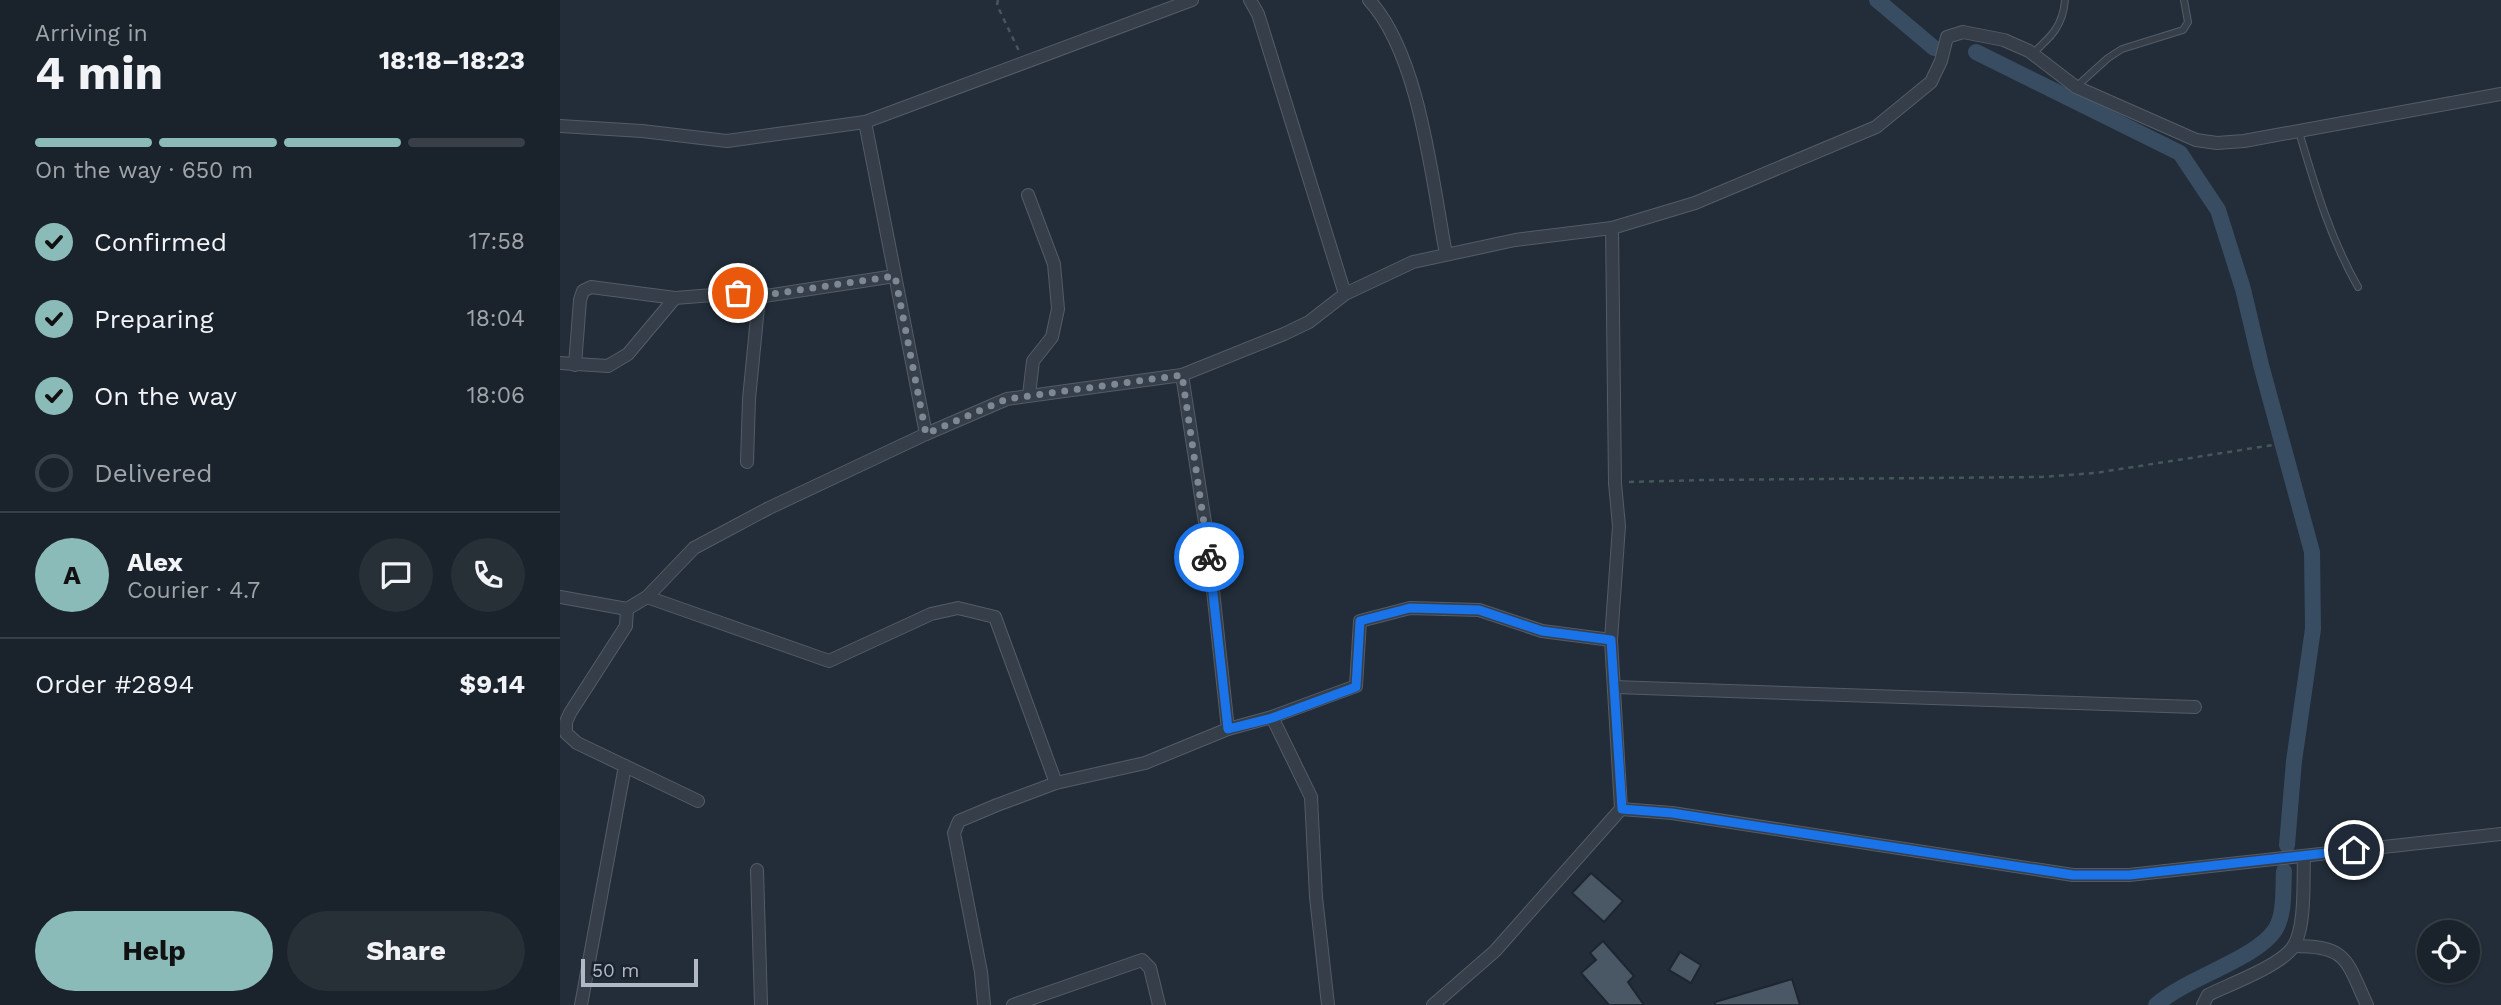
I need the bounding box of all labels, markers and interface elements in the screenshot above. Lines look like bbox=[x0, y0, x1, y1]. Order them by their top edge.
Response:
text: Arriving in bbox=[35, 20, 148, 47]
text: 18:18–18:23 bbox=[379, 45, 525, 75]
text: 4 min bbox=[35, 46, 163, 100]
text: On the way · 650 m bbox=[35, 157, 253, 184]
icon: check bbox=[35, 223, 73, 261]
text: Confirmed bbox=[94, 227, 227, 257]
text: 17:58 bbox=[469, 228, 525, 255]
pin bbox=[708, 263, 768, 323]
icon: bag bbox=[719, 274, 757, 312]
icon: check bbox=[35, 300, 73, 338]
text: Preparing bbox=[94, 304, 214, 334]
text: 18:04 bbox=[467, 305, 525, 332]
icon: check bbox=[35, 377, 73, 415]
text: On the way bbox=[94, 381, 237, 411]
text: 18:06 bbox=[467, 382, 525, 409]
text: Delivered bbox=[94, 458, 213, 488]
courier bbox=[1174, 522, 1244, 592]
button: chat bbox=[359, 538, 433, 612]
button: phone bbox=[451, 538, 525, 612]
icon: bike bbox=[1190, 538, 1228, 576]
text: Alex bbox=[127, 547, 183, 577]
text: A bbox=[63, 560, 81, 590]
text: Courier · 4.7 bbox=[127, 577, 260, 604]
text: Order #2894 bbox=[35, 669, 194, 699]
text: $9.14 bbox=[460, 669, 525, 699]
pin bbox=[2324, 820, 2384, 880]
icon: home bbox=[2335, 831, 2373, 869]
button: Help bbox=[35, 911, 273, 991]
button: Share bbox=[287, 911, 525, 991]
map controls bbox=[2417, 920, 2480, 983]
button: locate bbox=[2417, 920, 2480, 983]
scale bar bbox=[581, 956, 698, 988]
text: 50 m bbox=[592, 959, 639, 982]

